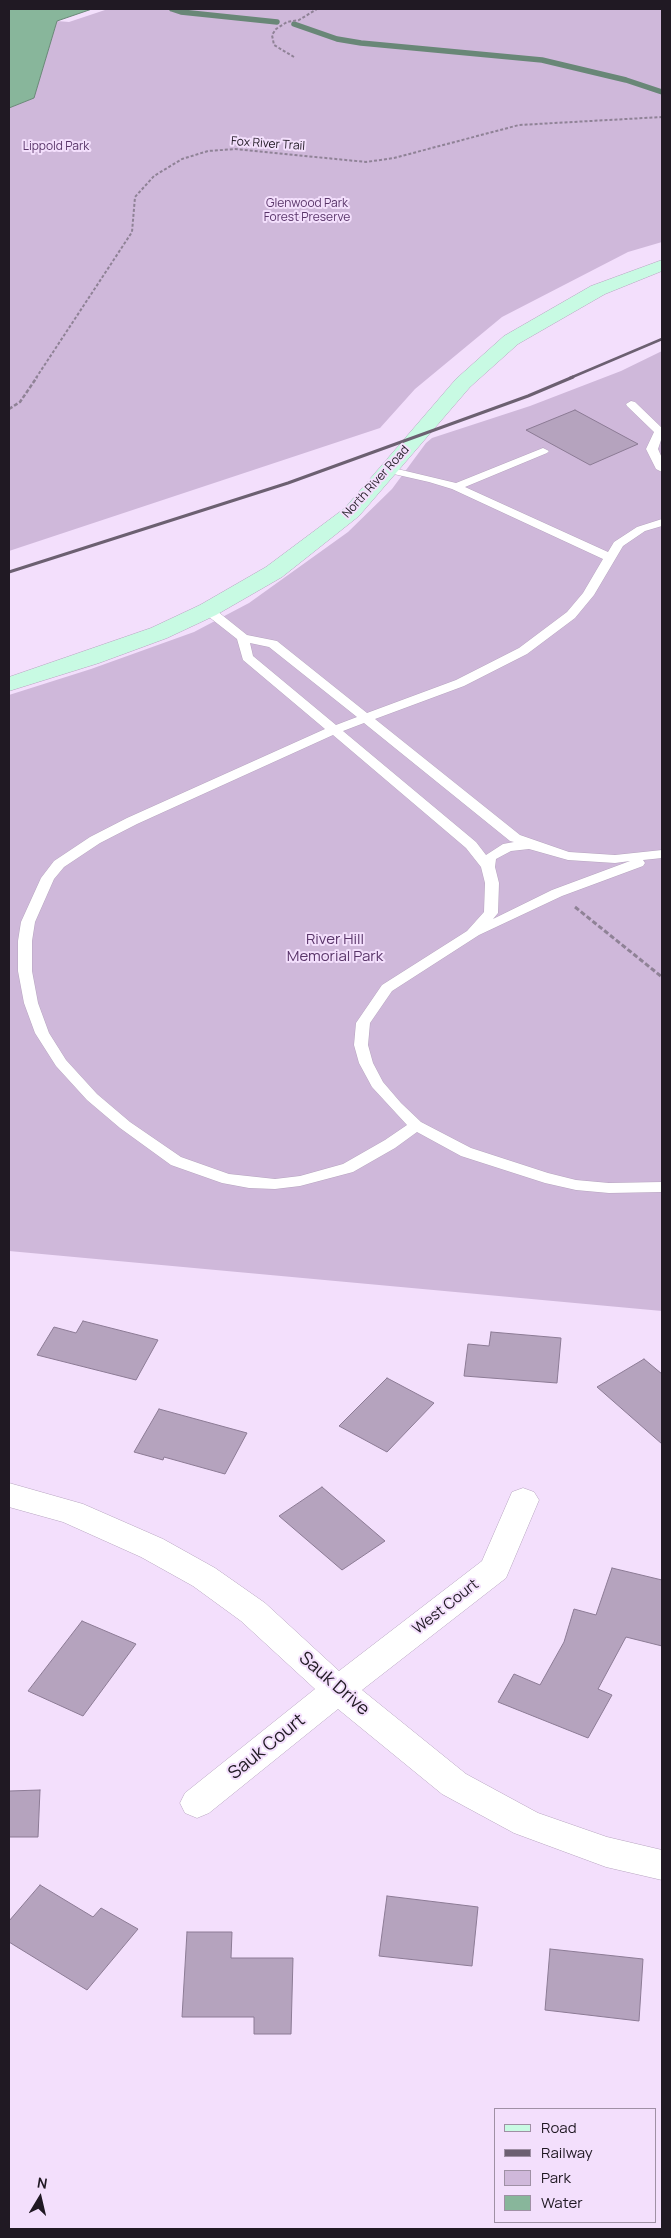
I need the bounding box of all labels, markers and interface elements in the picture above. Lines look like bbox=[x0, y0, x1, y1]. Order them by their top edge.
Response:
street label: Fox River Trail bbox=[230, 134, 306, 154]
park label: Lippold Park bbox=[23, 140, 89, 154]
park label: Glenwood Park Forest Preserve bbox=[264, 197, 350, 225]
street label: North River Road bbox=[340, 443, 412, 521]
park label: River Hill Memorial Park bbox=[287, 931, 383, 966]
street label: West Court bbox=[409, 1576, 483, 1638]
street label: Sauk Drive bbox=[294, 1648, 374, 1720]
street label: Sauk Court bbox=[224, 1710, 310, 1784]
legend bbox=[493, 2108, 656, 2223]
text: Road bbox=[541, 2117, 577, 2138]
text: Railway bbox=[541, 2142, 593, 2163]
text: Park bbox=[541, 2167, 571, 2188]
north arrow bbox=[15, 2173, 65, 2223]
text: N bbox=[36, 2173, 49, 2193]
text: Water bbox=[541, 2192, 583, 2213]

